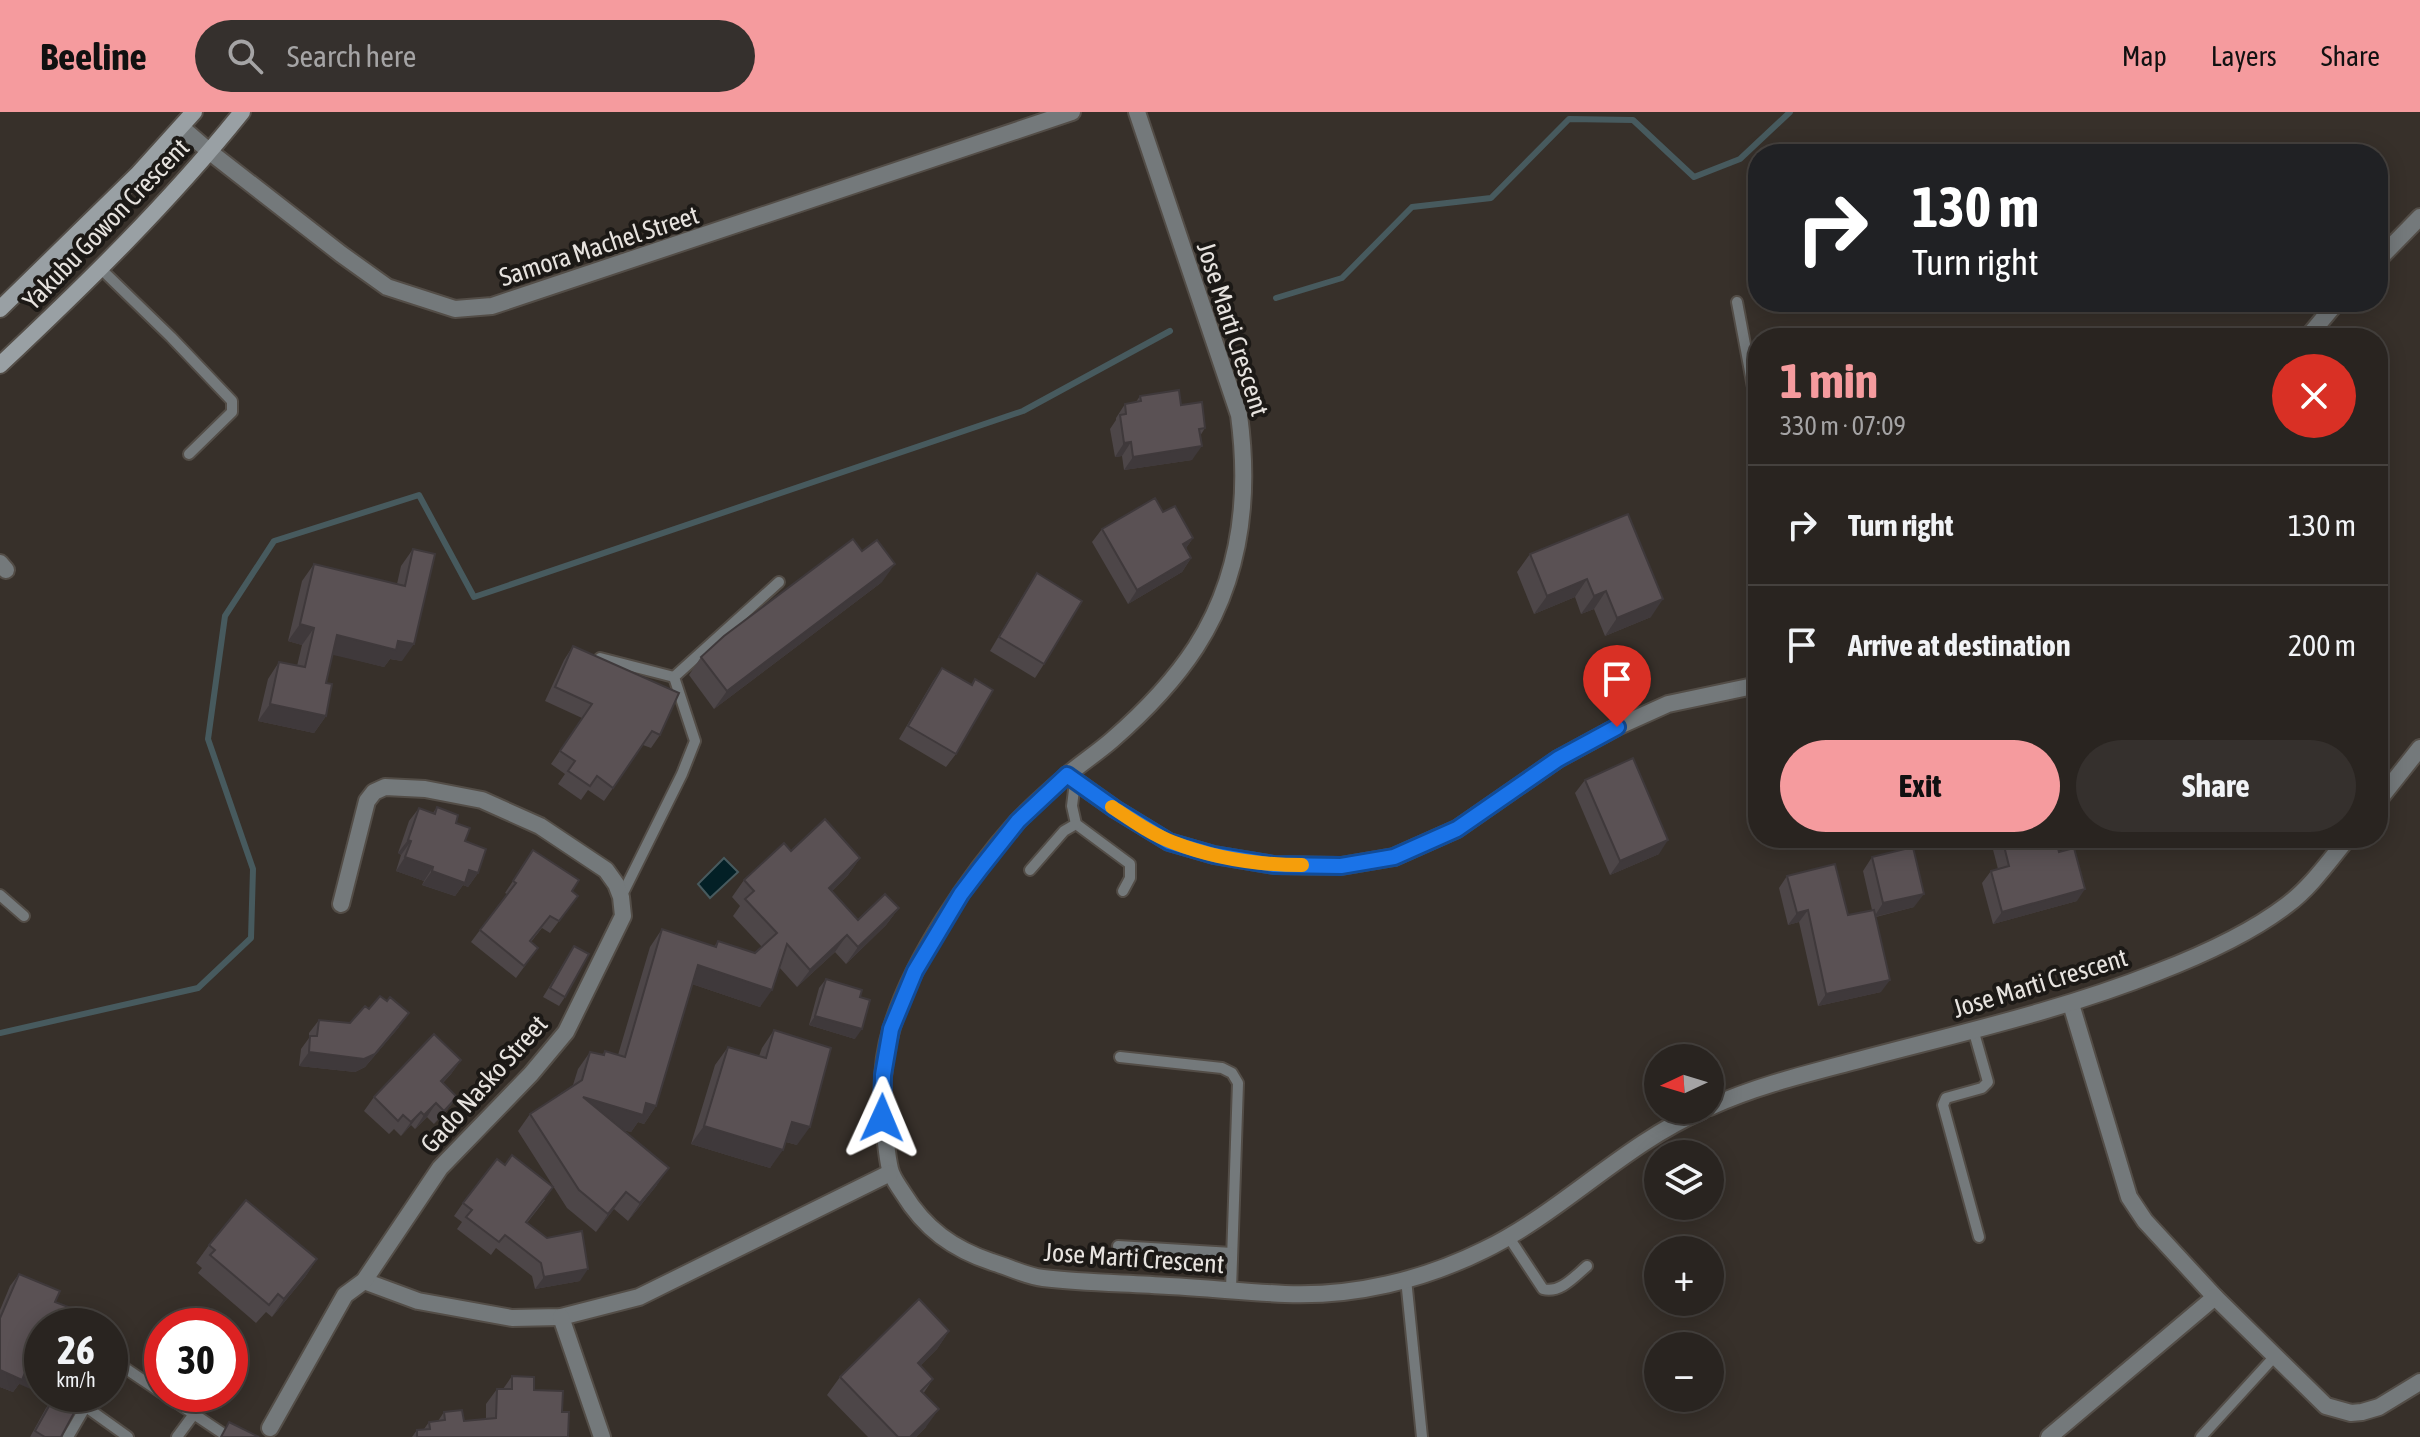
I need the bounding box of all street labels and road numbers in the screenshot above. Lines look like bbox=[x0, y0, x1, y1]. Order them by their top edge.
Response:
street label: Yakubu Gowon Crescent bbox=[17, 132, 195, 316]
street label: Samora Machel Street bbox=[496, 200, 702, 292]
street label: Jose Marti Crescent bbox=[1191, 238, 1275, 420]
street label: Jose Marti Crescent bbox=[1949, 942, 2131, 1024]
street label: Gado Nasko Street bbox=[415, 1009, 553, 1159]
street label: Jose Marti Crescent bbox=[1043, 1237, 1225, 1279]

